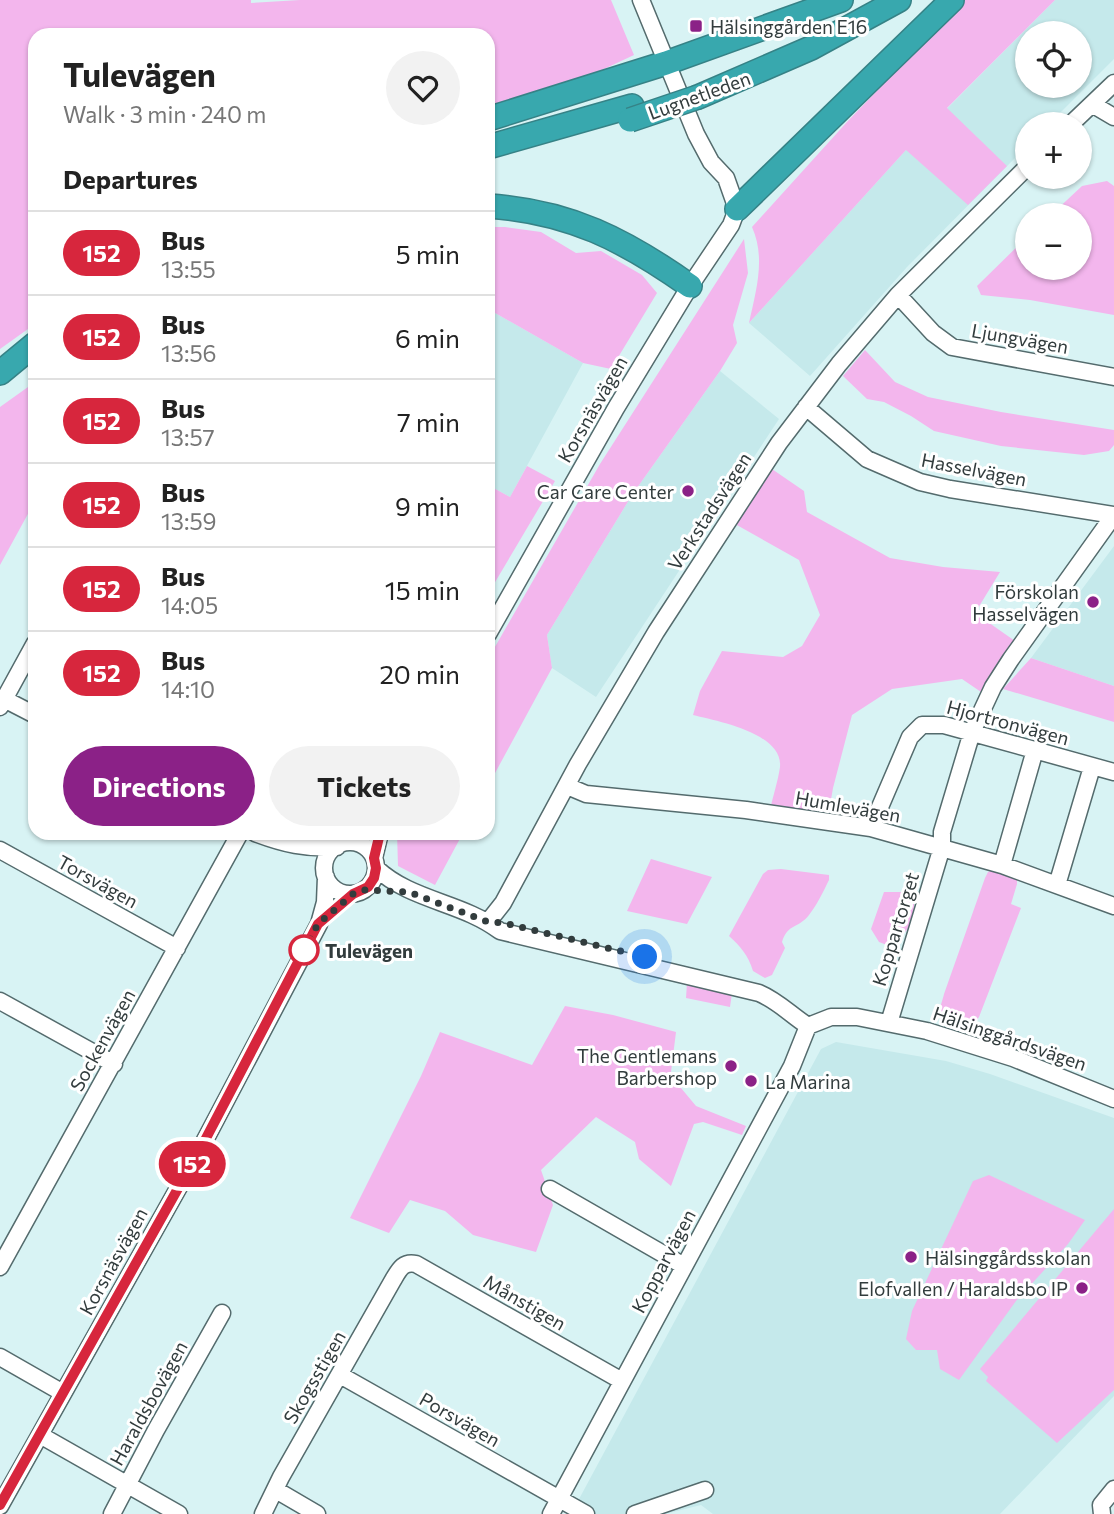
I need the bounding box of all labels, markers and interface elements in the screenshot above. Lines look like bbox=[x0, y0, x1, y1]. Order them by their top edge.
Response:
place label: Hälsinggården E16 bbox=[710, 15, 867, 38]
marker: Hälsinggården E16 bbox=[688, 18, 704, 34]
map controls bbox=[1015, 21, 1092, 280]
button: locate bbox=[1015, 21, 1092, 98]
button: heart bbox=[386, 51, 460, 125]
text: Tulevägen bbox=[63, 53, 216, 94]
street label: Lugnetleden bbox=[645, 66, 753, 124]
text: Walk · 3 min · 240 m bbox=[63, 100, 266, 128]
button: + bbox=[1015, 112, 1092, 189]
text: Departures bbox=[63, 163, 198, 194]
button: − bbox=[1015, 203, 1092, 280]
text: Bus bbox=[161, 224, 205, 255]
text: 152 bbox=[82, 238, 121, 267]
text: 5 min bbox=[396, 238, 460, 269]
text: 13:55 bbox=[161, 255, 216, 283]
text: Bus bbox=[161, 308, 205, 339]
street label: Ljungvägen bbox=[970, 318, 1070, 358]
text: 152 bbox=[82, 322, 121, 351]
text: 6 min bbox=[395, 322, 460, 353]
text: 13:56 bbox=[161, 339, 217, 367]
street label: Korsnäsvägen bbox=[552, 352, 632, 466]
text: Bus bbox=[161, 392, 205, 423]
text: 152 bbox=[82, 406, 121, 435]
text: 7 min bbox=[397, 406, 460, 437]
text: 13:57 bbox=[161, 423, 215, 451]
street label: Verkstadsvägen bbox=[662, 448, 756, 574]
street label: Hasselvägen bbox=[919, 448, 1029, 490]
text: Bus bbox=[161, 476, 205, 507]
place label: Car Care Center bbox=[537, 480, 674, 503]
marker: Car Care Center bbox=[680, 483, 696, 499]
text: 152 bbox=[82, 490, 121, 519]
text: 9 min bbox=[395, 490, 460, 521]
text: 13:59 bbox=[161, 507, 217, 535]
text: Bus bbox=[161, 560, 205, 591]
text: 152 bbox=[82, 574, 121, 603]
text: 15 min bbox=[385, 574, 460, 605]
place label: Förskolan Hasselvägen bbox=[972, 580, 1079, 625]
text: 14:05 bbox=[161, 591, 218, 619]
marker: Förskolan Hasselvägen bbox=[1085, 594, 1101, 610]
text: Bus bbox=[161, 644, 205, 675]
text: 152 bbox=[82, 658, 121, 687]
text: 20 min bbox=[379, 658, 460, 689]
text: 14:10 bbox=[161, 675, 215, 703]
street label: Hjortronvägen bbox=[944, 695, 1072, 749]
button: Directions bbox=[63, 746, 255, 826]
button: Tickets bbox=[269, 746, 460, 826]
street label: Humlevägen bbox=[794, 785, 902, 827]
street label: Torsvägen bbox=[54, 850, 142, 912]
street label: Koppartorget bbox=[867, 869, 923, 989]
marker: Tulevägen bbox=[289, 935, 319, 965]
place label: Tulevägen bbox=[325, 939, 413, 962]
your location bbox=[627, 939, 662, 974]
street label: Sockenvägen bbox=[65, 985, 139, 1095]
street label: Hälsinggårdsvägen bbox=[930, 1001, 1090, 1075]
place label: The Gentlemans Barbershop bbox=[577, 1044, 717, 1089]
marker: The Gentlemans Barbershop bbox=[723, 1058, 739, 1074]
place label: La Marina bbox=[765, 1070, 851, 1093]
marker: La Marina bbox=[743, 1073, 759, 1089]
line badge: 152 bbox=[152, 1141, 232, 1187]
text: 152 bbox=[173, 1149, 211, 1178]
street label: Korsnäsvägen bbox=[74, 1203, 152, 1319]
street label: Kopparvägen bbox=[626, 1205, 700, 1317]
place label: Hälsinggårdsskolan bbox=[925, 1246, 1091, 1269]
marker: Hälsinggårdsskolan bbox=[903, 1249, 919, 1265]
street label: Månstigen bbox=[480, 1269, 570, 1335]
place label: Elofvallen / Haraldsbo IP bbox=[858, 1277, 1068, 1300]
marker: Elofvallen / Haraldsbo IP bbox=[1074, 1280, 1090, 1296]
street label: Skogsstigen bbox=[278, 1326, 350, 1428]
street label: Haraldsbovägen bbox=[104, 1337, 192, 1469]
street label: Porsvägen bbox=[416, 1387, 504, 1451]

